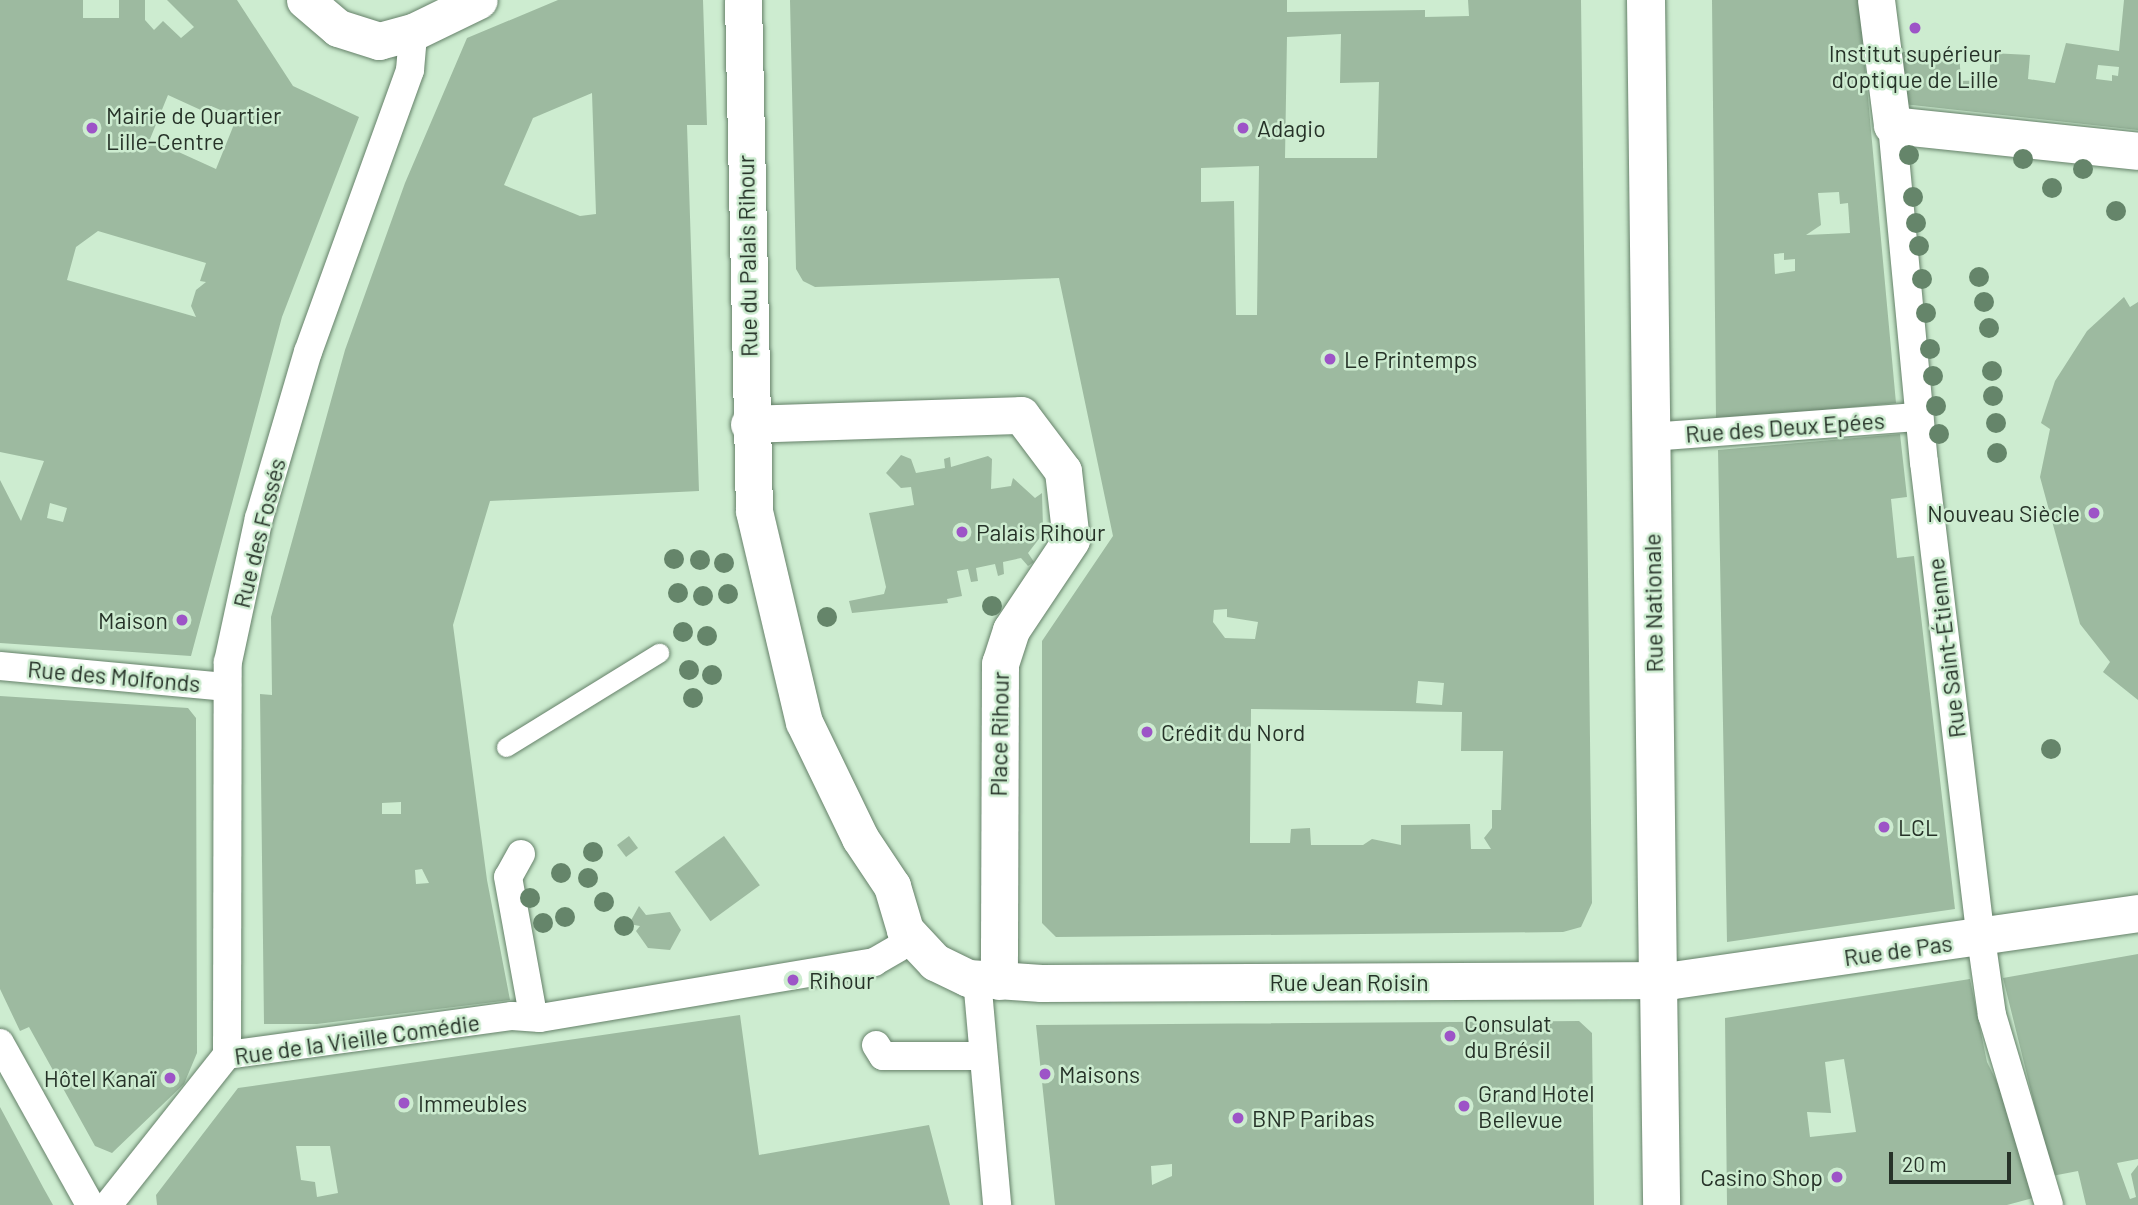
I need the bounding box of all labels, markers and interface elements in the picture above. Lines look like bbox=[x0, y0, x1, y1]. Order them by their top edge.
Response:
marker: Institut supérieur d'optique de Lille bbox=[1907, 20, 1923, 36]
place label: Institut supérieur d'optique de Lille bbox=[1829, 39, 2001, 93]
place label: Mairie de Quartier Lille-Centre bbox=[106, 101, 281, 155]
place label: Adagio bbox=[1257, 114, 1326, 142]
marker: Mairie de Quartier Lille-Centre bbox=[84, 120, 100, 136]
marker: Adagio bbox=[1235, 120, 1251, 136]
street label: Rue du Palais Rihour bbox=[731, 155, 763, 357]
place label: Le Printemps bbox=[1344, 345, 1477, 373]
marker: Le Printemps bbox=[1322, 351, 1338, 367]
street label: Rue des Deux Epées bbox=[1684, 406, 1886, 448]
street label: Rue des Fossés bbox=[227, 455, 291, 611]
place label: Nouveau Siècle bbox=[1927, 499, 2080, 527]
marker: Nouveau Siècle bbox=[2086, 505, 2102, 521]
place label: Palais Rihour bbox=[976, 518, 1105, 546]
marker: Palais Rihour bbox=[954, 524, 970, 540]
street label: Rue Nationale bbox=[1638, 533, 1668, 673]
street label: Rue Saint-Étienne bbox=[1921, 556, 1971, 740]
place label: Maison bbox=[98, 606, 168, 634]
marker: Maison bbox=[174, 612, 190, 628]
street label: Rue des Molfonds bbox=[26, 655, 202, 697]
street label: Place Rihour bbox=[984, 671, 1014, 797]
place label: Crédit du Nord bbox=[1161, 718, 1305, 746]
marker: Crédit du Nord bbox=[1139, 724, 1155, 740]
place label: LCL bbox=[1898, 813, 1938, 841]
marker: LCL bbox=[1876, 819, 1892, 835]
street label: Rue de Pas bbox=[1842, 929, 1954, 971]
place label: Rihour bbox=[809, 966, 874, 994]
street label: Rue Jean Roisin bbox=[1269, 968, 1429, 996]
marker: Rihour bbox=[783, 970, 803, 990]
street label: Rue de la Vieille Comédie bbox=[232, 1008, 482, 1070]
place label: Consulat du Brésil bbox=[1464, 1009, 1552, 1063]
marker: Consulat du Brésil bbox=[1442, 1028, 1458, 1044]
place label: Maisons bbox=[1059, 1060, 1140, 1088]
place label: Hôtel Kanaï bbox=[44, 1064, 156, 1092]
marker: Maisons bbox=[1037, 1066, 1053, 1082]
marker: Hôtel Kanaï bbox=[162, 1070, 178, 1086]
place label: Grand Hotel Bellevue bbox=[1478, 1079, 1595, 1133]
place label: Immeubles bbox=[418, 1089, 527, 1117]
marker: Immeubles bbox=[396, 1095, 412, 1111]
marker: Grand Hotel Bellevue bbox=[1456, 1098, 1472, 1114]
place label: BNP Paribas bbox=[1252, 1104, 1375, 1132]
marker: BNP Paribas bbox=[1230, 1110, 1246, 1126]
scale bar bbox=[1893, 1138, 2016, 1182]
text: 20 m bbox=[1902, 1151, 1947, 1176]
place label: Casino Shop bbox=[1700, 1163, 1823, 1191]
marker: Casino Shop bbox=[1829, 1169, 1845, 1185]

